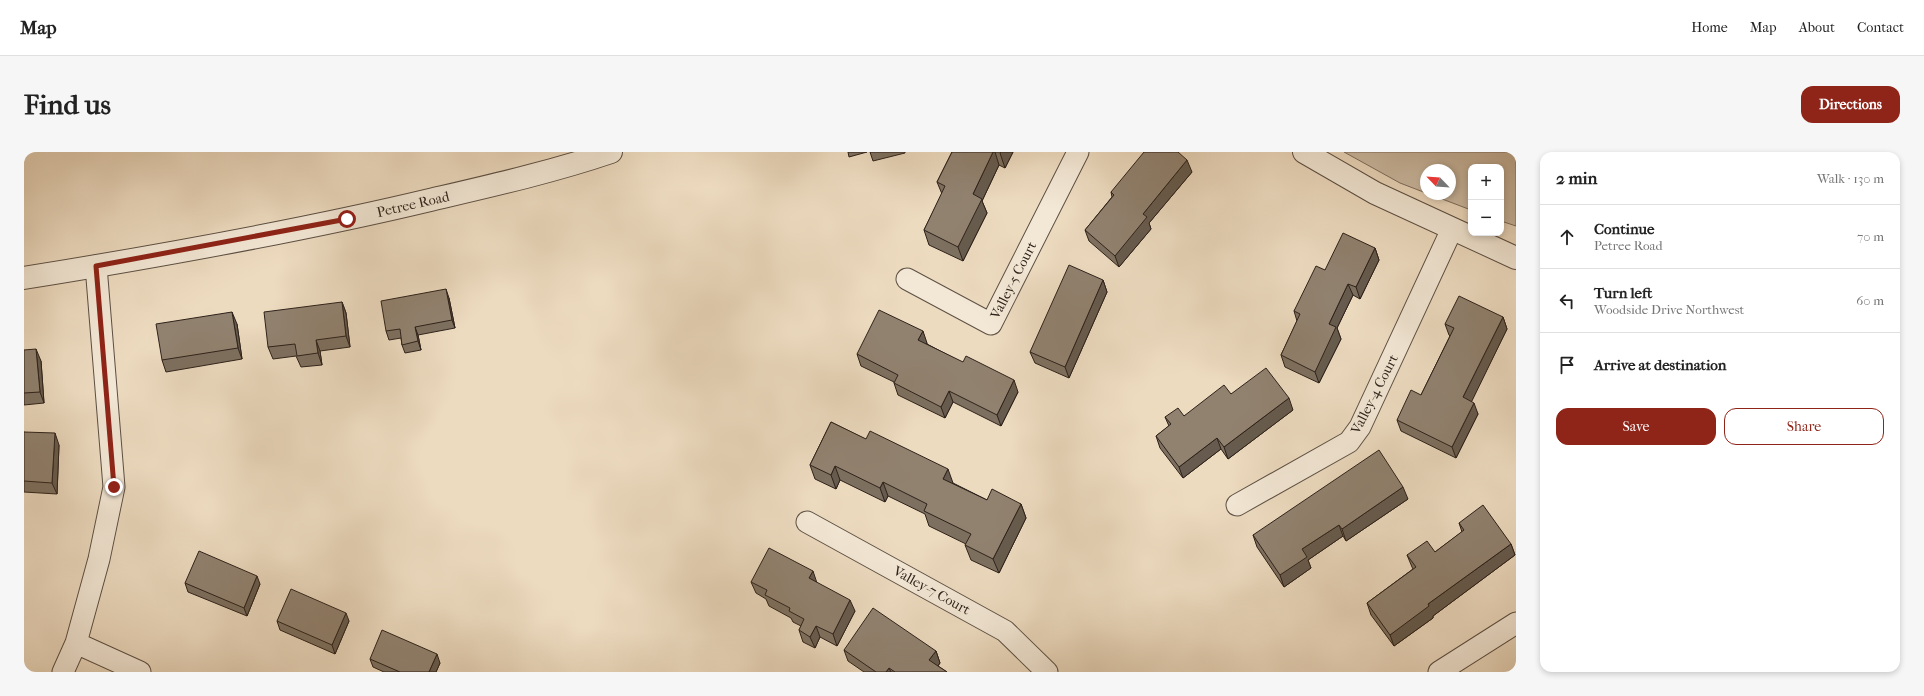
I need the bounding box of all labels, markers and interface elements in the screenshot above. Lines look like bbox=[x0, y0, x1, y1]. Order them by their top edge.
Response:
text: Map bbox=[20, 17, 56, 39]
text: Home bbox=[1691, 19, 1728, 36]
text: Map bbox=[1750, 19, 1777, 36]
text: About bbox=[1799, 19, 1835, 36]
text: Contact bbox=[1857, 19, 1904, 36]
button: Directions bbox=[1801, 86, 1900, 123]
text: Find us bbox=[24, 88, 111, 121]
north arrow bbox=[1420, 164, 1456, 200]
map controls bbox=[1468, 164, 1504, 236]
button: + bbox=[1468, 164, 1504, 200]
text: 2 min bbox=[1556, 168, 1597, 188]
text: Walk · 130 m bbox=[1817, 171, 1884, 186]
street label: Petree Road bbox=[375, 188, 451, 221]
button: − bbox=[1468, 200, 1504, 236]
route start bbox=[338, 210, 356, 228]
text: Continue bbox=[1594, 220, 1654, 238]
icon: ahead bbox=[1556, 226, 1578, 248]
text: 70 m bbox=[1857, 229, 1884, 244]
text: Petree Road bbox=[1594, 238, 1663, 253]
street label: Valley-5 Court bbox=[986, 239, 1040, 323]
text: Turn left bbox=[1594, 284, 1652, 302]
icon: left bbox=[1556, 290, 1578, 312]
text: 60 m bbox=[1856, 293, 1884, 308]
text: Woodside Drive Northwest bbox=[1594, 302, 1744, 317]
street label: Valley-4 Court bbox=[1347, 352, 1402, 438]
icon: arrive bbox=[1556, 354, 1578, 376]
text: Arrive at destination bbox=[1594, 356, 1726, 374]
button: Save bbox=[1556, 408, 1716, 445]
button: Share bbox=[1724, 408, 1884, 445]
route end bbox=[105, 478, 123, 496]
street label: Valley-7 Court bbox=[889, 562, 973, 619]

